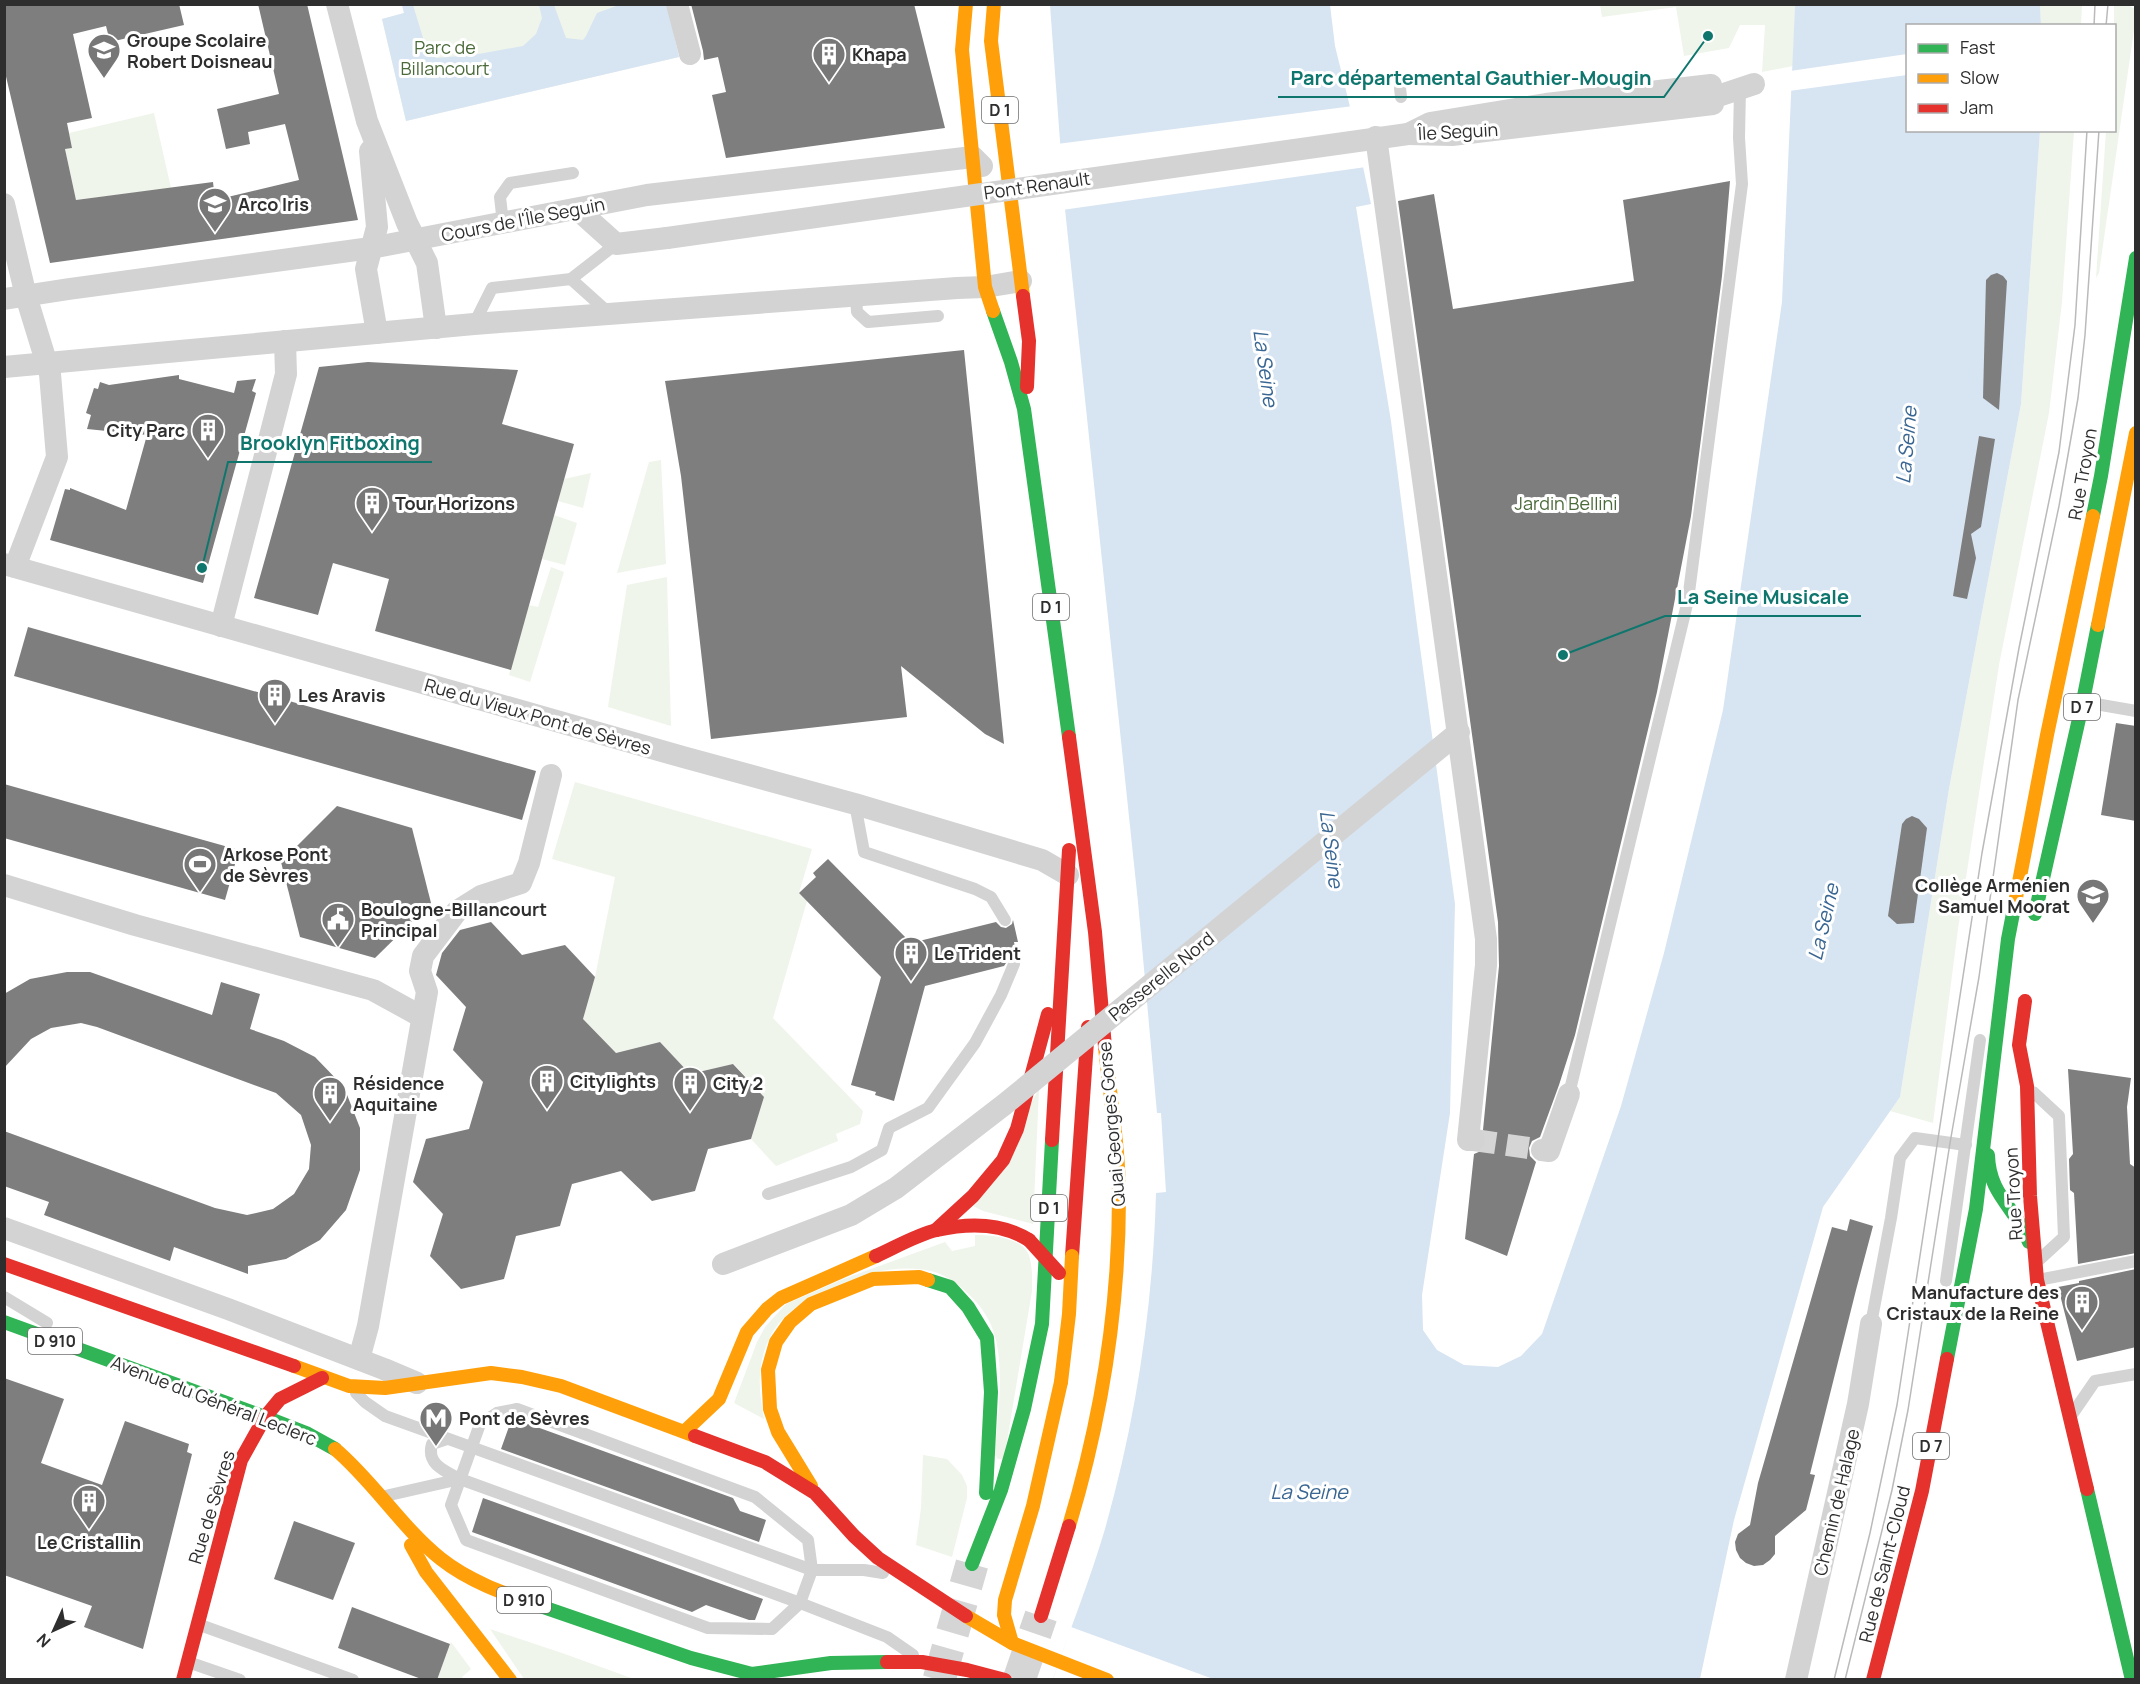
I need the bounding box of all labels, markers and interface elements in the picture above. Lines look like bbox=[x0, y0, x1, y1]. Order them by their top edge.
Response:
legend bbox=[1906, 24, 2116, 132]
place label: Groupe Scolaire Robert Doisneau bbox=[127, 28, 272, 73]
school or university icon: Groupe Scolaire Robert Doisneau bbox=[86, 32, 122, 79]
park label: Parc de Billancourt bbox=[400, 35, 490, 80]
text: Fast bbox=[1960, 35, 1995, 59]
building icon: Khapa bbox=[811, 36, 847, 83]
place label: Khapa bbox=[852, 42, 907, 66]
callout: Parc départemental Gauthier-Mougin bbox=[1278, 59, 1664, 97]
text: Parc départemental Gauthier-Mougin bbox=[1290, 64, 1652, 91]
text: Slow bbox=[1960, 65, 2000, 89]
text: Jam bbox=[1960, 95, 1994, 119]
road number: D 1 bbox=[982, 97, 1018, 123]
street label: Île Seguin bbox=[1416, 117, 1499, 145]
street label: Pont Renault bbox=[982, 166, 1092, 204]
school or university icon: Arco Iris bbox=[197, 186, 233, 233]
street label: Cours de l'Île Seguin bbox=[439, 191, 607, 247]
place label: Arco Iris bbox=[238, 192, 309, 216]
water label: La Seine bbox=[1247, 328, 1285, 410]
water label: La Seine bbox=[1889, 404, 1923, 485]
building icon: City Parc bbox=[190, 412, 226, 459]
place label: City Parc bbox=[106, 418, 185, 442]
callout: Brooklyn Fitboxing bbox=[228, 424, 432, 462]
street label: Rue Troyon bbox=[2062, 426, 2102, 522]
text: Brooklyn Fitboxing bbox=[240, 429, 420, 456]
building icon: Tour Horizons bbox=[354, 485, 390, 532]
place label: Tour Horizons bbox=[395, 491, 515, 515]
park label: Jardin Bellini bbox=[1515, 491, 1617, 515]
callout: La Seine Musicale bbox=[1665, 578, 1861, 616]
text: La Seine Musicale bbox=[1677, 583, 1849, 610]
road number: D 1 bbox=[1033, 594, 1069, 620]
street label: Rue du Vieux Pont de Sèvres bbox=[422, 672, 654, 760]
building icon: Les Aravis bbox=[257, 677, 293, 724]
place label: Les Aravis bbox=[298, 683, 386, 707]
road number: D 7 bbox=[2064, 694, 2100, 720]
water label: La Seine bbox=[1314, 809, 1350, 890]
place label: Arkose Pont de Sèvres bbox=[223, 842, 328, 887]
sports icon: Arkose Pont de Sèvres bbox=[182, 846, 218, 893]
place label: Collège Arménien Samuel Moorat bbox=[1915, 873, 2070, 918]
school or university icon: Collège Arménien Samuel Moorat bbox=[2075, 877, 2111, 924]
water label: La Seine bbox=[1801, 880, 1845, 963]
place label: Boulogne-Billancourt Principal bbox=[361, 897, 547, 942]
public building icon: Boulogne-Billancourt Principal bbox=[320, 901, 356, 948]
street label: Passerelle Nord bbox=[1103, 926, 1219, 1026]
building icon: Le Trident bbox=[893, 935, 929, 982]
place label: Le Trident bbox=[934, 941, 1021, 965]
street label: Quai Georges Gorse bbox=[1092, 1041, 1130, 1207]
building icon: Citylights bbox=[529, 1063, 565, 1110]
building icon: City 2 bbox=[672, 1065, 708, 1112]
place label: Citylights bbox=[570, 1069, 656, 1093]
place label: Résidence Aquitaine bbox=[353, 1071, 444, 1116]
place label: City 2 bbox=[713, 1071, 763, 1095]
building icon: Résidence Aquitaine bbox=[312, 1075, 348, 1122]
street label: Rue Troyon bbox=[1999, 1147, 2027, 1241]
road number: D 1 bbox=[1031, 1195, 1067, 1221]
place label: Manufacture des Cristaux de la Reine bbox=[1886, 1280, 2059, 1325]
building icon: Manufacture des Cristaux de la Reine bbox=[2064, 1284, 2100, 1331]
road number: D 910 bbox=[28, 1328, 82, 1354]
street label: Avenue du Général Leclerc bbox=[108, 1350, 320, 1450]
metro station icon: Pont de Sèvres bbox=[418, 1400, 454, 1447]
place label: Pont de Sèvres bbox=[459, 1406, 590, 1430]
street label: Chemin de Halage bbox=[1807, 1426, 1865, 1578]
road number: D 7 bbox=[1913, 1433, 1949, 1459]
street label: Rue de Sèvres bbox=[182, 1447, 240, 1567]
water label: La Seine bbox=[1270, 1478, 1349, 1505]
building icon: Le Cristallin bbox=[71, 1483, 107, 1530]
street label: Rue de Saint-Cloud bbox=[1853, 1483, 1915, 1645]
place label: Le Cristallin bbox=[37, 1530, 141, 1554]
road number: D 910 bbox=[497, 1587, 551, 1613]
north arrow bbox=[24, 1600, 84, 1660]
text: N bbox=[32, 1629, 55, 1652]

